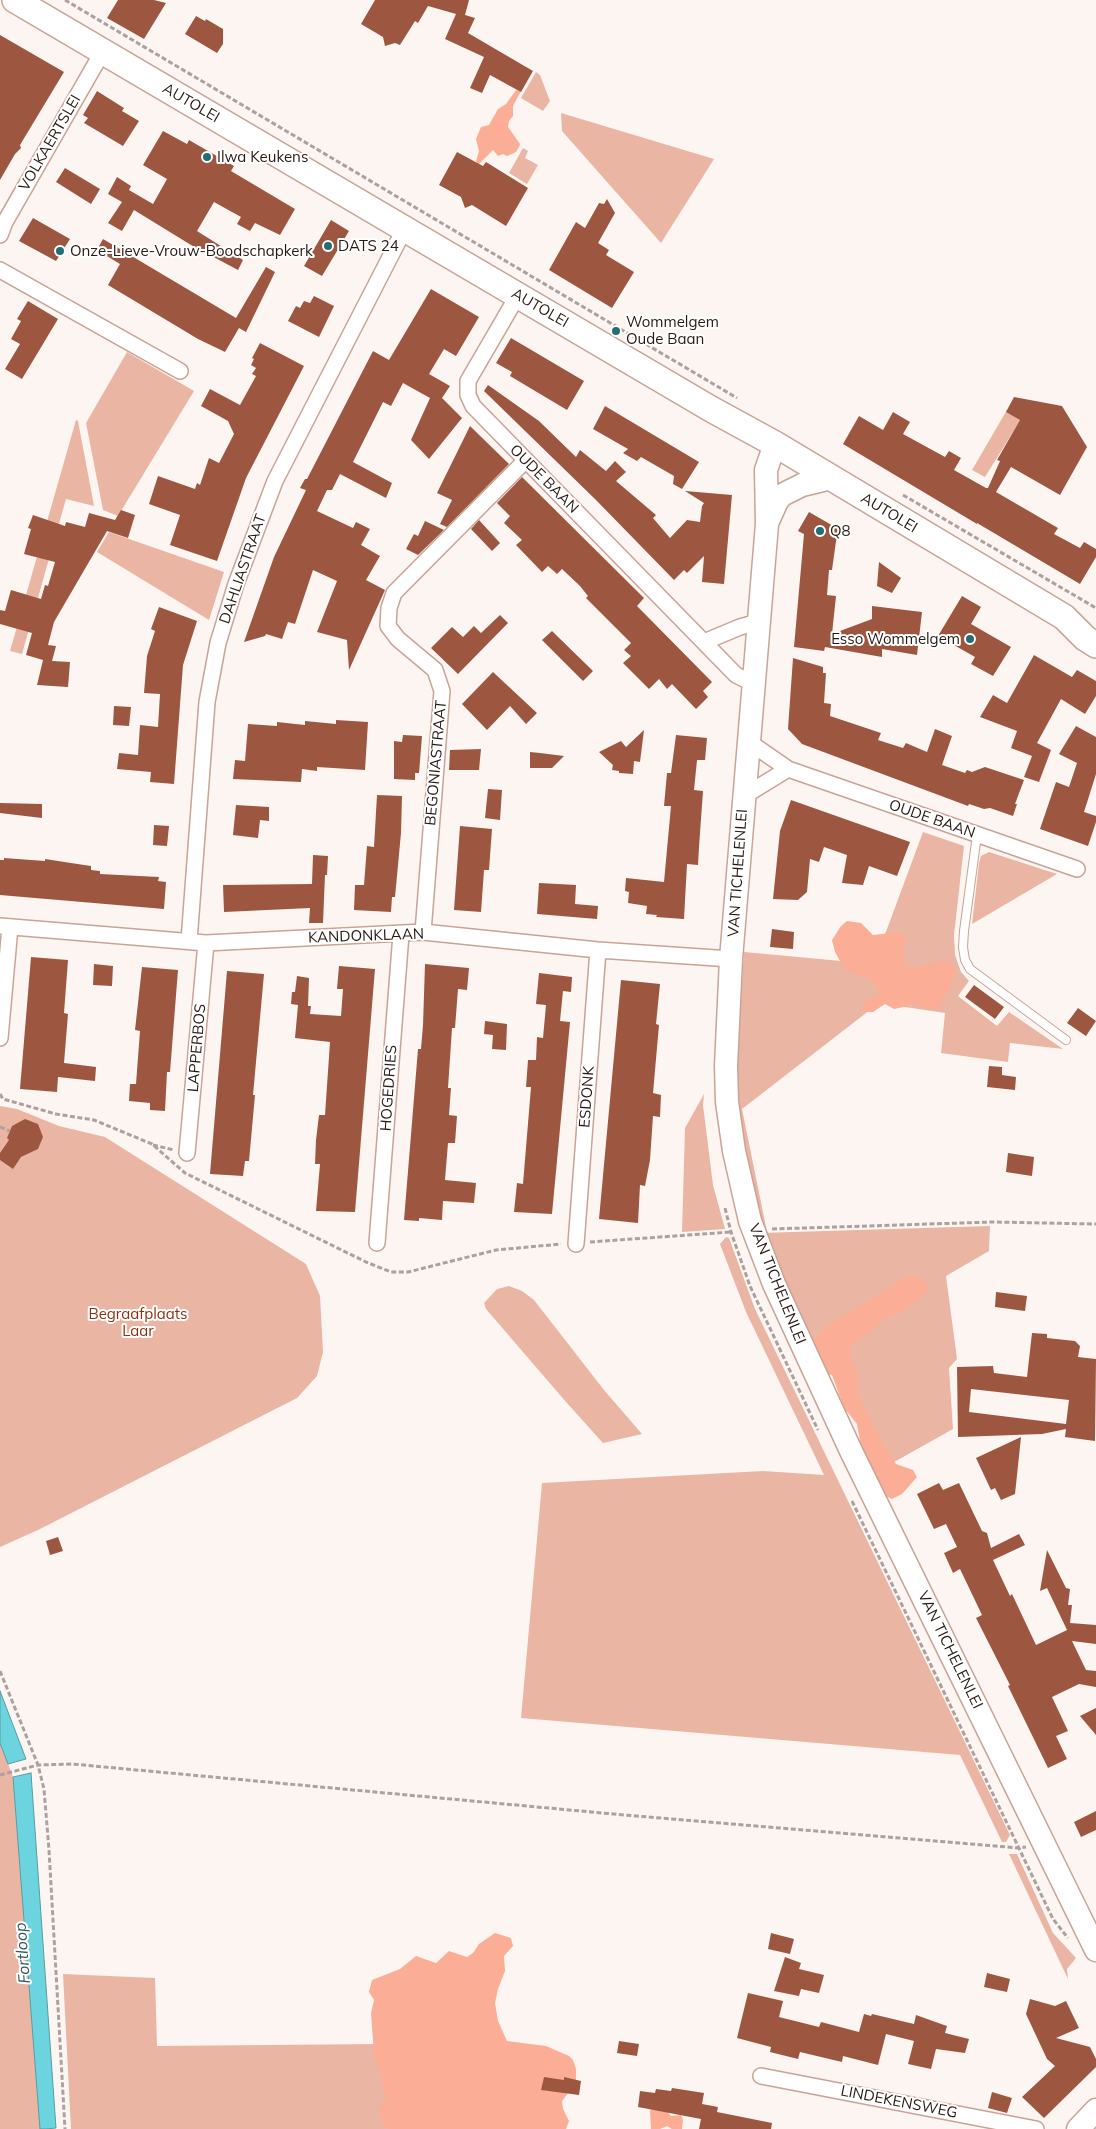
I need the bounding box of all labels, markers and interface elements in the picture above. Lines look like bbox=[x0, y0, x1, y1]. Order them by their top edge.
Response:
street label: AUTOLEI bbox=[159, 80, 223, 126]
street label: VOLKAERTSLEI bbox=[15, 92, 85, 194]
place label: Ilwa Keukens bbox=[217, 148, 308, 166]
marker: Ilwa Keukens bbox=[201, 151, 213, 163]
place label: DATS 24 bbox=[338, 237, 399, 255]
marker: DATS 24 bbox=[322, 240, 334, 252]
place label: Onze-Lieve-Vrouw-Boodschapkerk bbox=[70, 242, 313, 260]
marker: Onze-Lieve-Vrouw-Boodschapkerk bbox=[54, 245, 66, 257]
street label: AUTOLEI bbox=[508, 285, 572, 331]
place label: Wommelgem Oude Baan bbox=[626, 313, 719, 348]
marker: Wommelgem Oude Baan bbox=[610, 325, 622, 337]
street label: OUDE BAAN bbox=[506, 441, 582, 517]
street label: AUTOLEI bbox=[857, 489, 921, 537]
street label: DAHLIASTRAAT bbox=[216, 512, 270, 626]
place label: Q8 bbox=[830, 522, 851, 540]
marker: Q8 bbox=[814, 525, 826, 537]
place label: Esso Wommelgem bbox=[831, 630, 960, 648]
marker: Esso Wommelgem bbox=[964, 633, 976, 645]
street label: BEGONIASTRAAT bbox=[422, 700, 450, 826]
street label: OUDE BAAN bbox=[887, 796, 977, 842]
street label: VAN TICHELENLEI bbox=[725, 808, 751, 938]
street label: KANDONKLAAN bbox=[308, 925, 424, 947]
street label: LAPPERBOS bbox=[184, 1003, 210, 1093]
street label: HOGEDRIES bbox=[377, 1044, 401, 1132]
street label: ESDONK bbox=[576, 1066, 598, 1128]
street label: VAN TICHELENLEI bbox=[745, 1221, 809, 1347]
park label: Begraafplaats Laar bbox=[88, 1305, 188, 1340]
street label: VAN TICHELENLEI bbox=[914, 1588, 986, 1712]
water label: Fortloop bbox=[11, 1922, 35, 1984]
street label: LINDEKENSWEG bbox=[839, 2082, 959, 2122]

